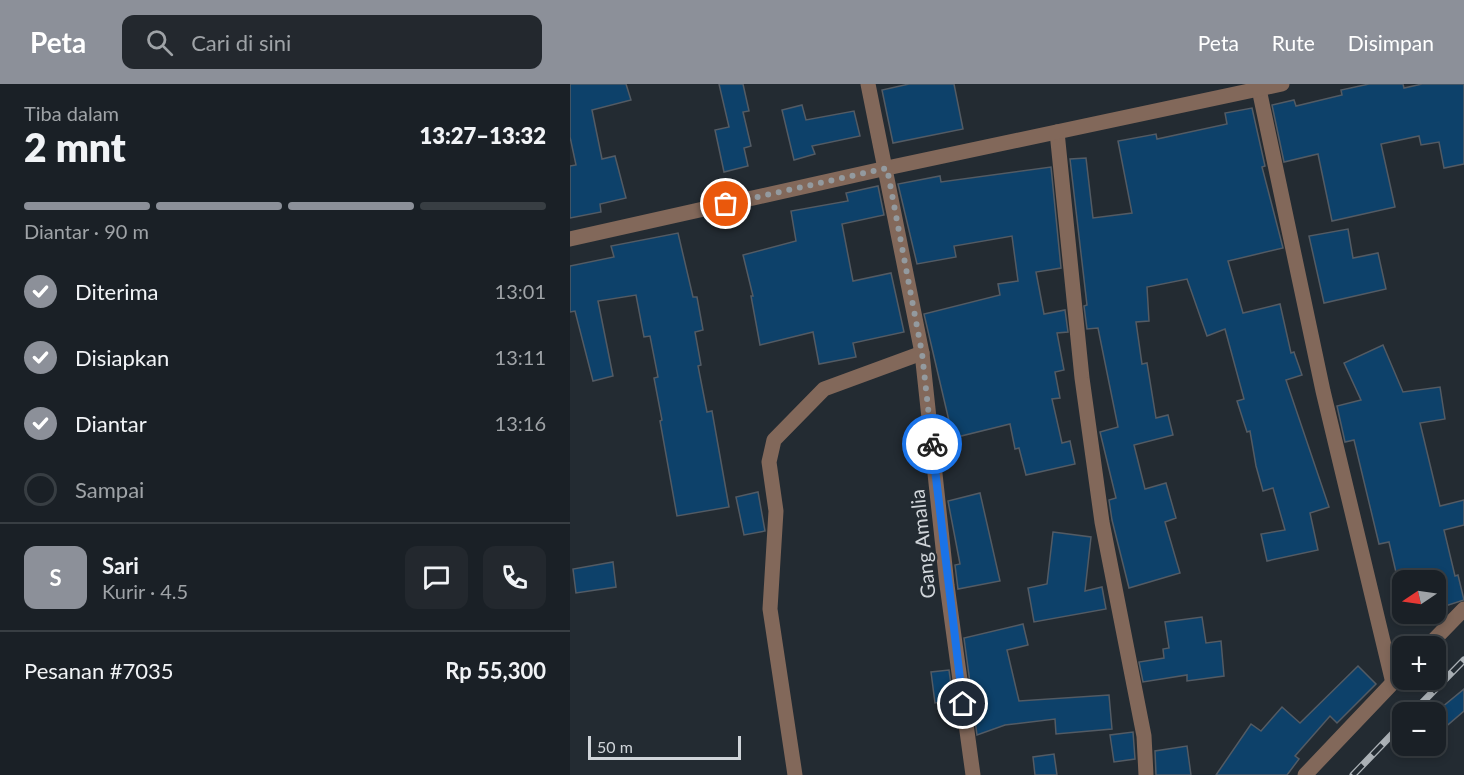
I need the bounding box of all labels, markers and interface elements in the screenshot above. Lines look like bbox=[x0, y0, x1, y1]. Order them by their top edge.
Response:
search box bbox=[122, 15, 542, 69]
text: Peta bbox=[30, 25, 86, 59]
icon: search bbox=[143, 26, 176, 59]
text: Cari di sini bbox=[191, 29, 291, 56]
text: Peta bbox=[1198, 30, 1239, 55]
text: Rute bbox=[1272, 30, 1315, 55]
text: Disimpan bbox=[1348, 30, 1434, 55]
text: Tiba dalam bbox=[24, 101, 119, 125]
text: 13:27–13:32 bbox=[420, 122, 546, 149]
text: 2 mnt bbox=[24, 124, 126, 170]
pin bbox=[700, 178, 751, 229]
icon: bag bbox=[709, 187, 742, 220]
text: Diantar · 90 m bbox=[24, 219, 149, 243]
icon: check bbox=[24, 275, 57, 308]
text: Diterima bbox=[75, 278, 159, 305]
text: 13:01 bbox=[495, 279, 546, 303]
icon: check bbox=[24, 341, 57, 374]
text: Disiapkan bbox=[75, 344, 169, 371]
text: 13:11 bbox=[495, 345, 546, 369]
icon: check bbox=[24, 407, 57, 440]
text: Diantar bbox=[75, 410, 147, 437]
text: 13:16 bbox=[495, 411, 546, 435]
courier bbox=[902, 414, 962, 474]
icon: bike bbox=[916, 428, 949, 461]
text: Sampai bbox=[75, 476, 144, 503]
street label: Gang Amalia bbox=[904, 488, 940, 600]
button: chat bbox=[405, 546, 468, 609]
button: phone bbox=[483, 546, 546, 609]
text: Sari bbox=[102, 552, 139, 579]
text: S bbox=[49, 564, 62, 591]
north arrow bbox=[1392, 570, 1446, 624]
map controls bbox=[1392, 570, 1446, 756]
text: Kurir · 4.5 bbox=[102, 579, 188, 603]
button: + bbox=[1392, 636, 1446, 690]
text: Pesanan #7035 bbox=[24, 657, 174, 684]
text: Rp 55,300 bbox=[445, 657, 546, 684]
pin bbox=[937, 678, 988, 729]
icon: home bbox=[946, 687, 979, 720]
button: − bbox=[1392, 702, 1446, 756]
scale bar bbox=[588, 733, 741, 760]
text: 50 m bbox=[597, 737, 633, 756]

